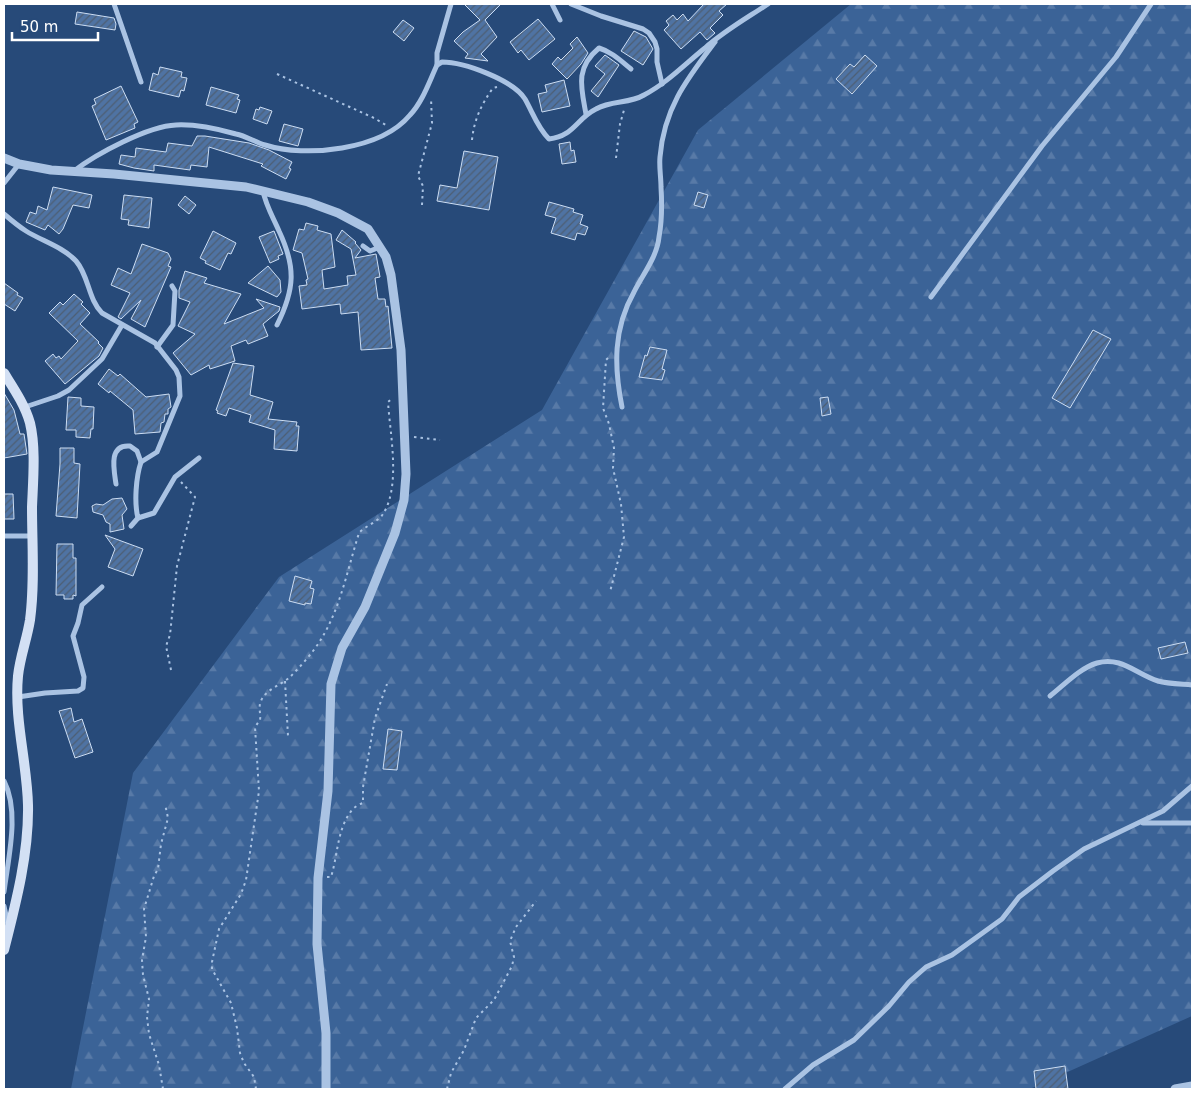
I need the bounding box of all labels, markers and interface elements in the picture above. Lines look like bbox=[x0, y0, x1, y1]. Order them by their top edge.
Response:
scale bar bbox=[12, 10, 99, 42]
text: 50 m bbox=[20, 18, 58, 36]

